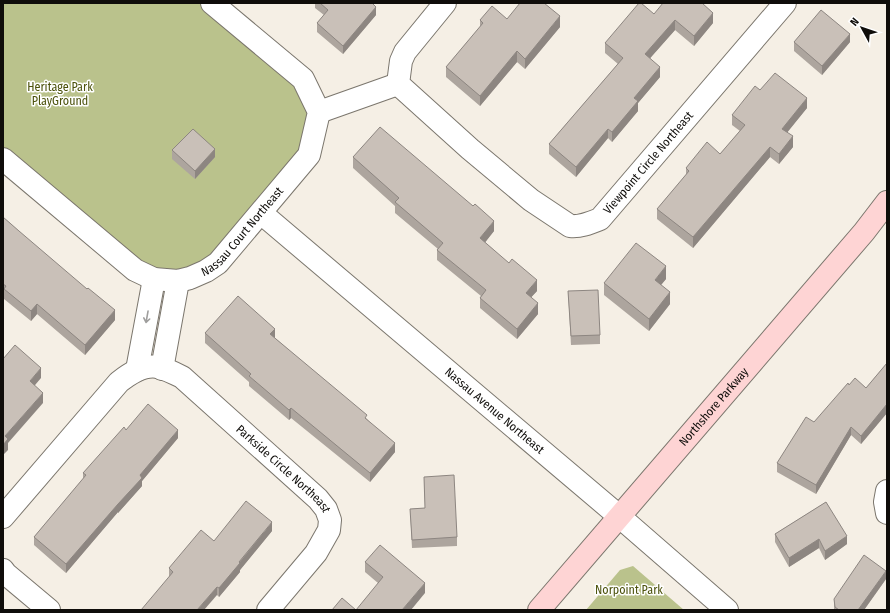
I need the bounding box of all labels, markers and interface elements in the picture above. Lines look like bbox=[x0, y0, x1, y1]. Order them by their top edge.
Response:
north arrow bbox=[842, 8, 882, 48]
text: N bbox=[848, 15, 862, 29]
park label: Heritage Park PlayGround bbox=[27, 80, 93, 108]
street label: Viewpoint Circle Northeast bbox=[600, 108, 696, 217]
street label: Nassau Court Northeast bbox=[199, 184, 286, 279]
one-way arrow bbox=[142, 311, 150, 324]
street label: Northshore Parkway bbox=[676, 364, 752, 449]
street label: Nassau Avenue Northeast bbox=[442, 365, 547, 457]
street label: Parkside Circle Northeast bbox=[233, 422, 334, 514]
park label: Norpoint Park bbox=[595, 583, 663, 597]

